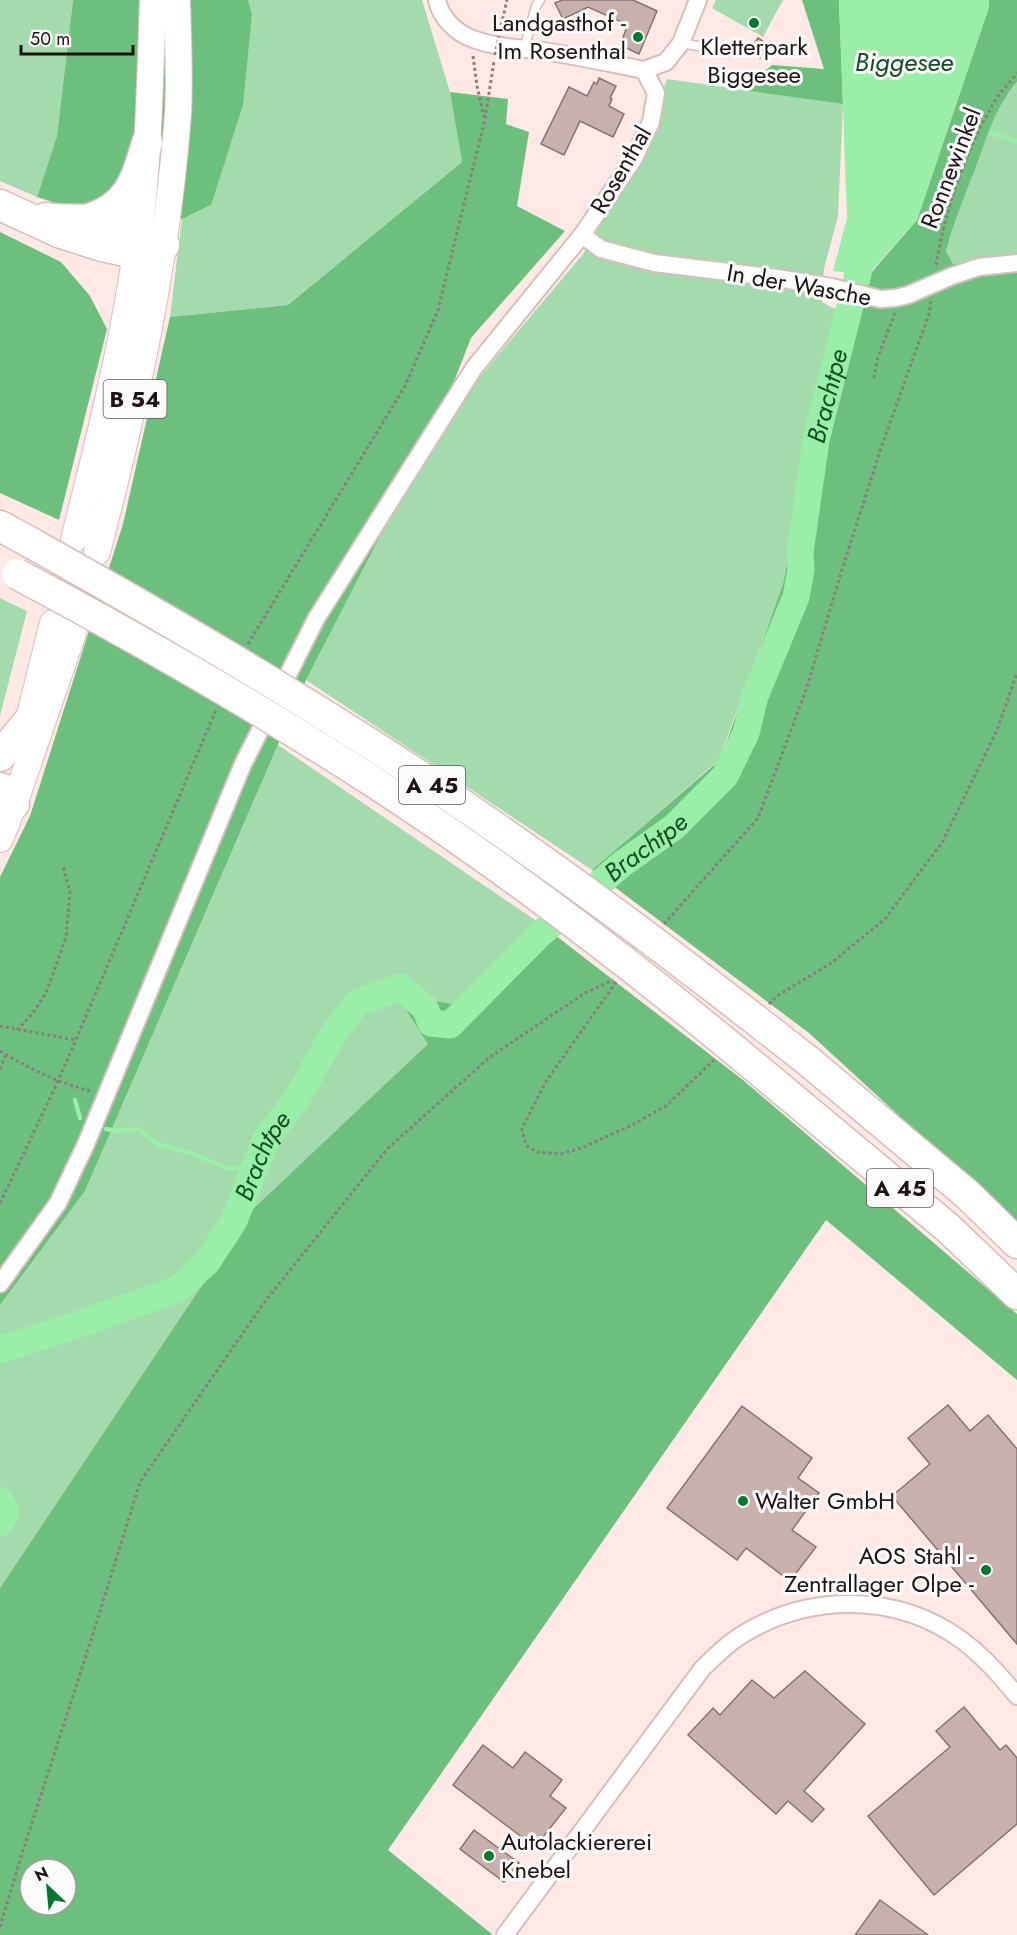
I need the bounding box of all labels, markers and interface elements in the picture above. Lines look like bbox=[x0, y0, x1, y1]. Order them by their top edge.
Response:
place label: Landgasthof - Im Rosenthal bbox=[492, 5, 626, 68]
marker: Kletterpark Biggesee bbox=[747, 16, 761, 30]
scale bar bbox=[21, 18, 134, 56]
text: 50 m bbox=[30, 26, 70, 52]
place label: Kletterpark Biggesee bbox=[700, 29, 808, 92]
marker: Landgasthof - Im Rosenthal bbox=[631, 30, 645, 44]
water label: Biggesee bbox=[855, 43, 953, 81]
street label: Ronnewinkel bbox=[911, 102, 990, 233]
street label: Rosenthal bbox=[581, 119, 660, 220]
street label: In der Wasche bbox=[724, 255, 874, 314]
water label: Brachtpe bbox=[797, 345, 857, 447]
road number: B 54 bbox=[104, 380, 166, 418]
road number: A 45 bbox=[399, 766, 465, 804]
water label: Brachtpe bbox=[595, 804, 697, 891]
water label: Brachtpe bbox=[225, 1103, 300, 1206]
road number: A 45 bbox=[867, 1169, 933, 1207]
place label: Walter GmbH bbox=[755, 1483, 895, 1518]
marker: Walter GmbH bbox=[736, 1494, 750, 1508]
place label: AOS Stahl - Zentrallager Olpe - bbox=[784, 1538, 974, 1601]
marker: AOS Stahl - Zentrallager Olpe - bbox=[979, 1563, 993, 1577]
place label: Autolackiererei Knebel bbox=[501, 1824, 652, 1887]
marker: Autolackiererei Knebel bbox=[482, 1849, 496, 1863]
north arrow bbox=[18, 1857, 78, 1917]
text: N bbox=[31, 1861, 52, 1887]

